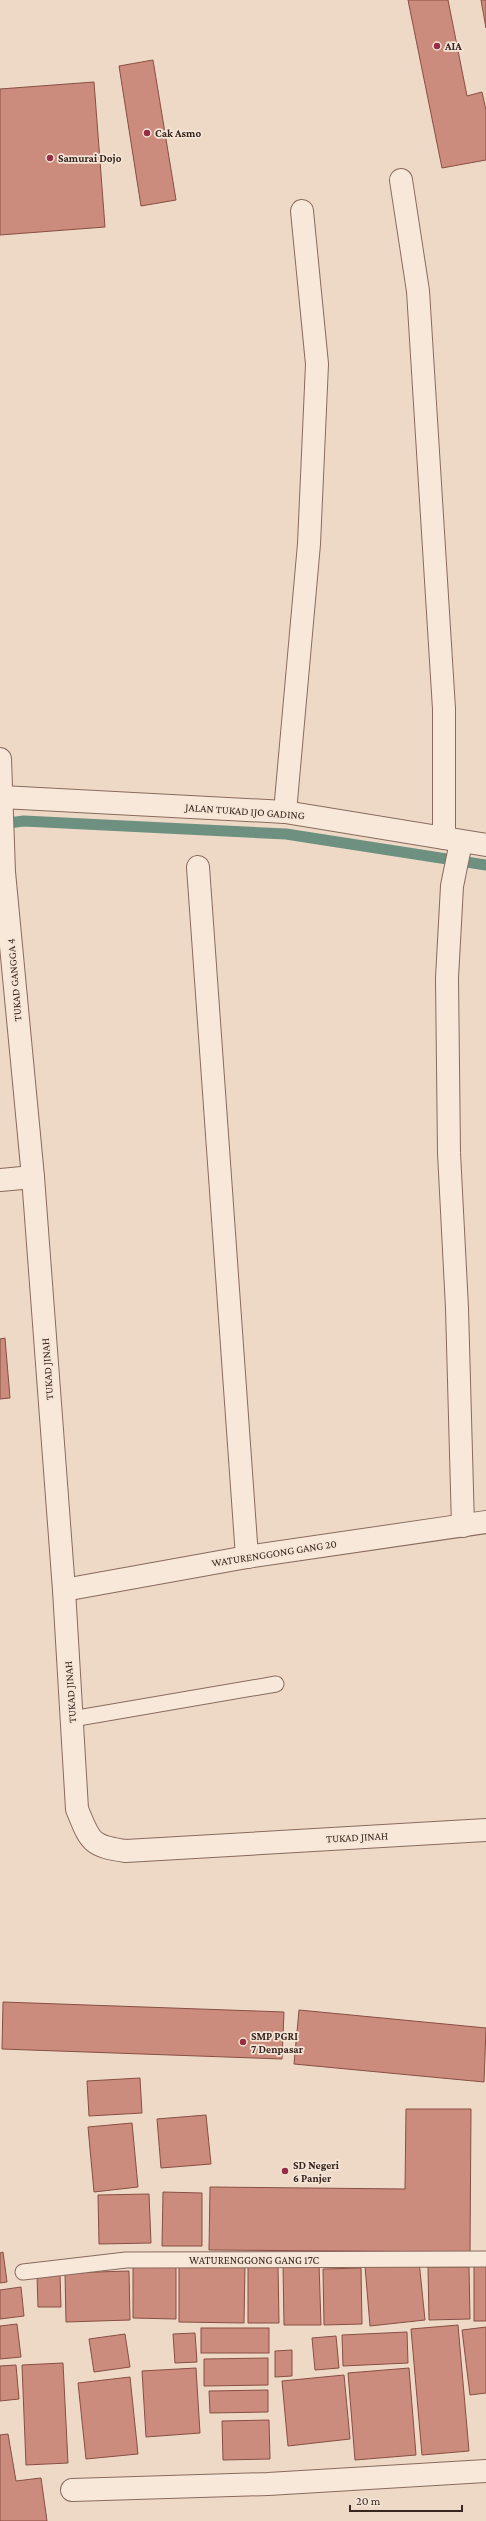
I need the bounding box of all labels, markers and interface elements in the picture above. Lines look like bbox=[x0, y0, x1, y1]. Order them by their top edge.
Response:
place label: AIA bbox=[444, 40, 462, 52]
marker: AIA bbox=[432, 41, 442, 51]
place label: Cak Asmo bbox=[155, 127, 201, 139]
marker: Cak Asmo bbox=[142, 128, 152, 138]
place label: Samurai Dojo bbox=[58, 152, 122, 165]
marker: Samurai Dojo bbox=[45, 153, 55, 163]
street label: JALAN TUKAD IJO GADING bbox=[184, 801, 305, 822]
street label: TUKAD GANGGA 4 bbox=[4, 938, 24, 1022]
street label: TUKAD JINAH bbox=[39, 1337, 56, 1400]
street label: WATURENGGONG GANG 20 bbox=[211, 1537, 337, 1569]
street label: TUKAD JINAH bbox=[62, 1660, 79, 1723]
street label: TUKAD JINAH bbox=[326, 1829, 388, 1846]
place label: SMP PGRI 7 Denpasar bbox=[251, 2030, 304, 2055]
marker: SMP PGRI 7 Denpasar bbox=[238, 2037, 248, 2047]
place label: SD Negeri 6 Panjer bbox=[293, 2159, 340, 2185]
marker: SD Negeri 6 Panjer bbox=[280, 2166, 290, 2176]
street label: WATURENGGONG GANG 17C bbox=[189, 2254, 320, 2266]
scale bar bbox=[350, 2487, 462, 2513]
text: 20 m bbox=[356, 2494, 381, 2508]

